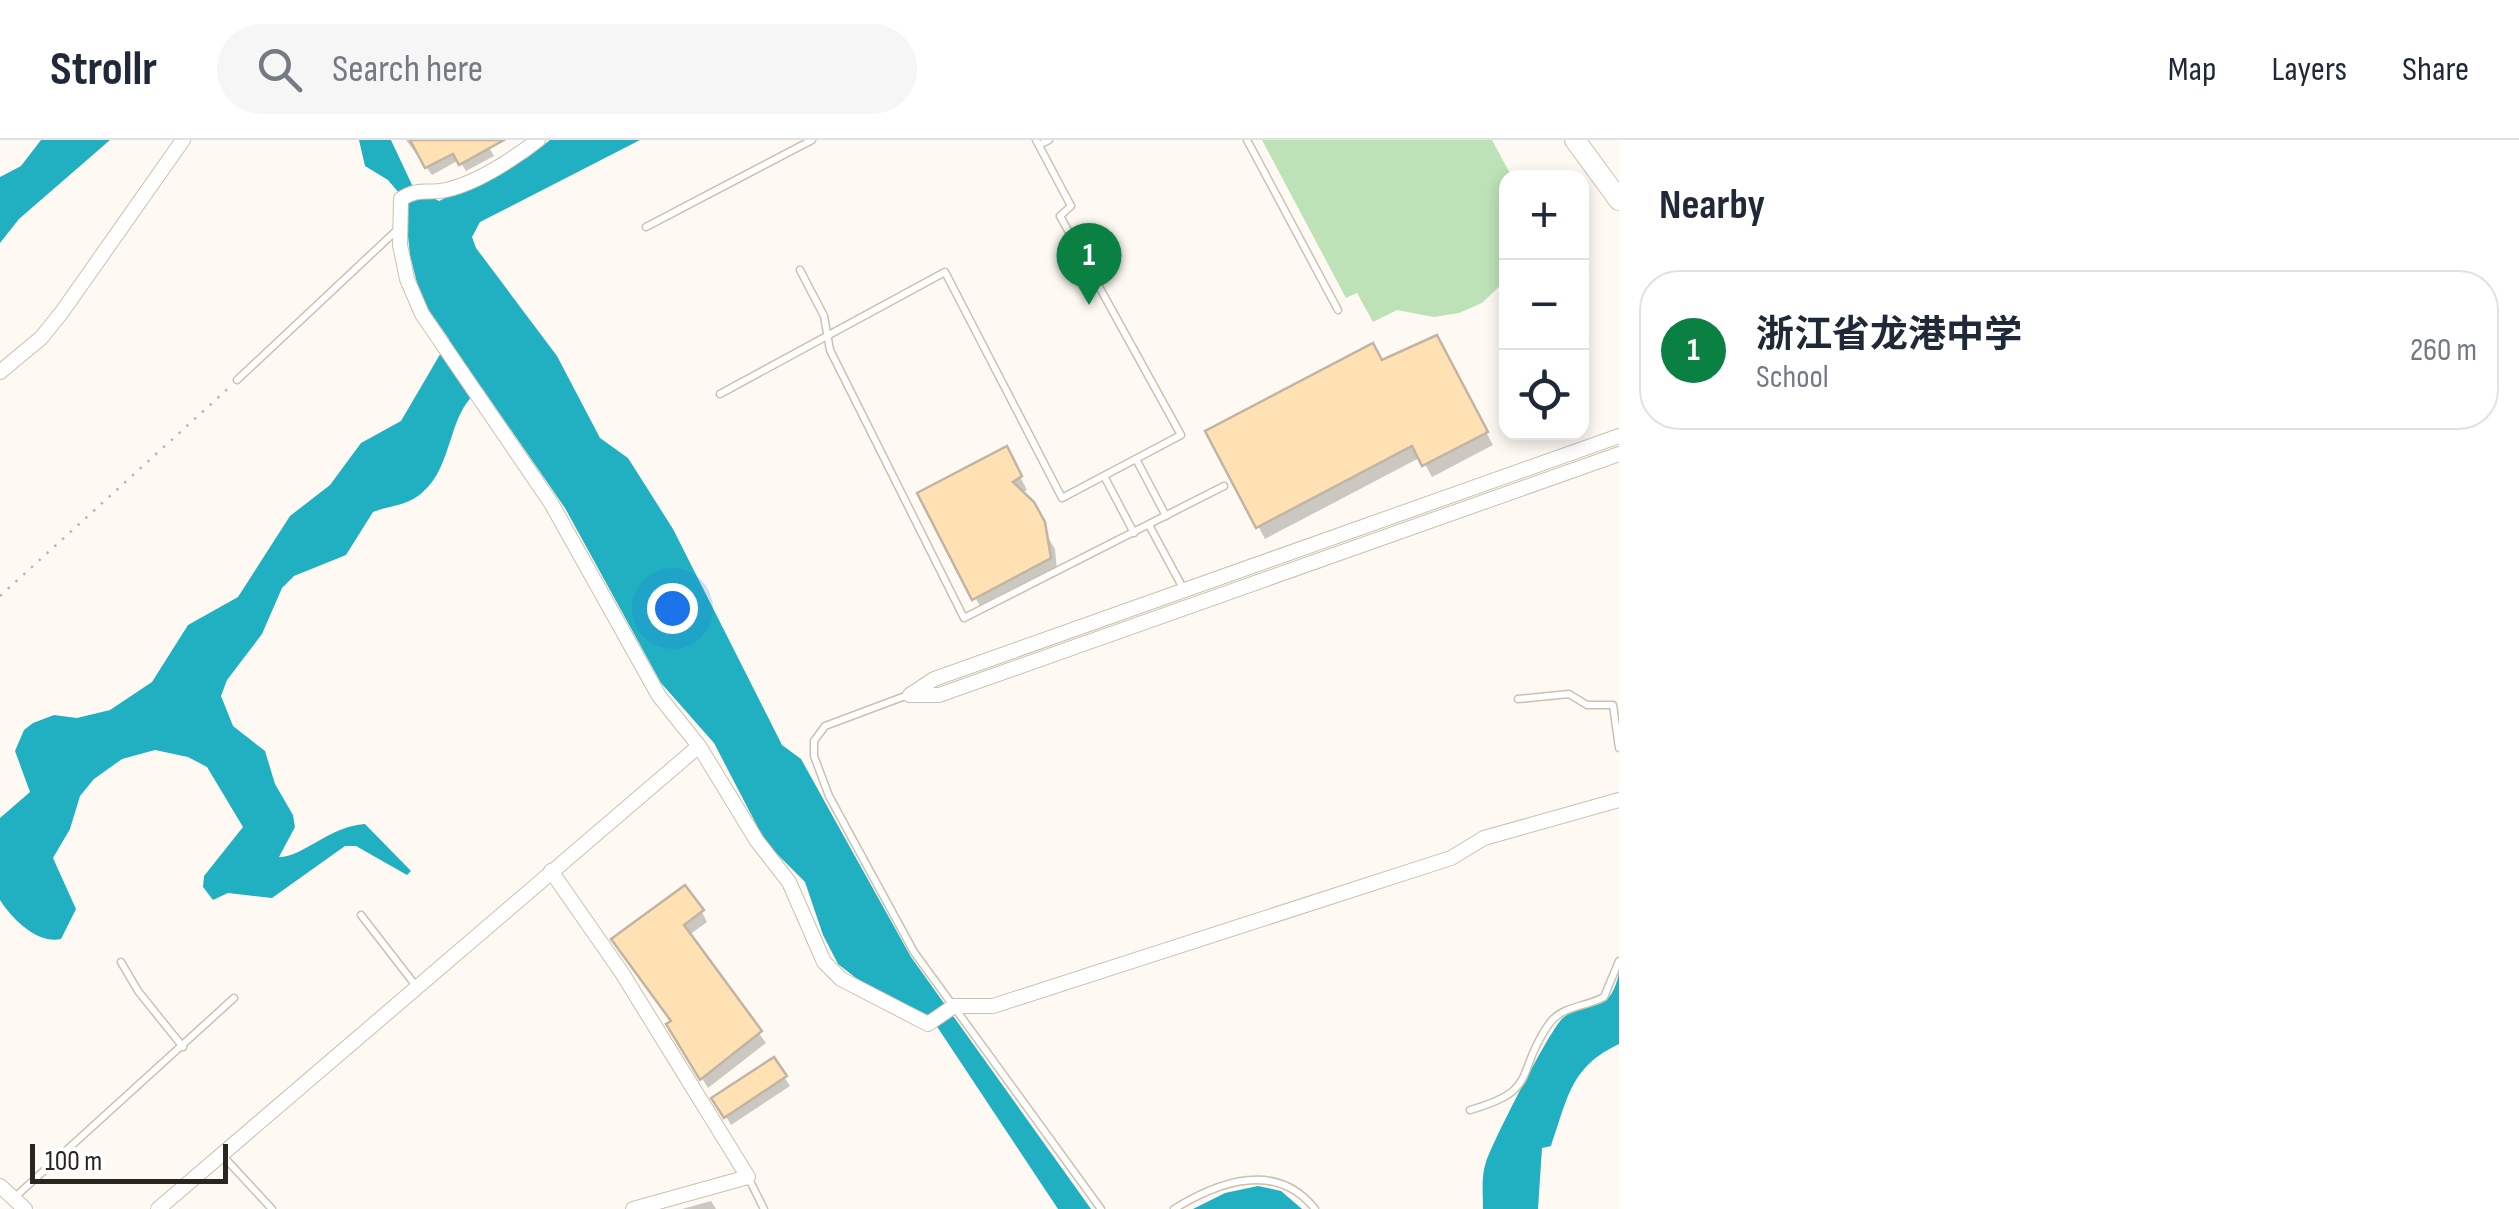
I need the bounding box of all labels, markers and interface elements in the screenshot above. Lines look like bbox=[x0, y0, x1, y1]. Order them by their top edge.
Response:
search box bbox=[217, 24, 917, 114]
text: Strollr bbox=[50, 41, 157, 98]
icon: search bbox=[252, 42, 307, 97]
text: Search here bbox=[332, 47, 483, 92]
text: Map bbox=[2168, 48, 2216, 91]
text: Layers bbox=[2271, 48, 2347, 91]
text: Share bbox=[2402, 48, 2469, 91]
map controls bbox=[1499, 170, 1589, 440]
button: + bbox=[1499, 170, 1589, 260]
text: Nearby bbox=[1659, 180, 1765, 231]
pin: 1 bbox=[1056, 222, 1122, 305]
button: − bbox=[1499, 260, 1589, 350]
text: 浙江省龙港中学 bbox=[1756, 313, 2022, 358]
text: 1 bbox=[1687, 331, 1700, 370]
text: 260 m bbox=[2410, 331, 2477, 370]
button: locate bbox=[1499, 350, 1589, 440]
text: School bbox=[1756, 358, 1829, 397]
your location bbox=[647, 583, 698, 634]
scale bar bbox=[30, 1139, 228, 1184]
text: 100 m bbox=[45, 1145, 102, 1178]

